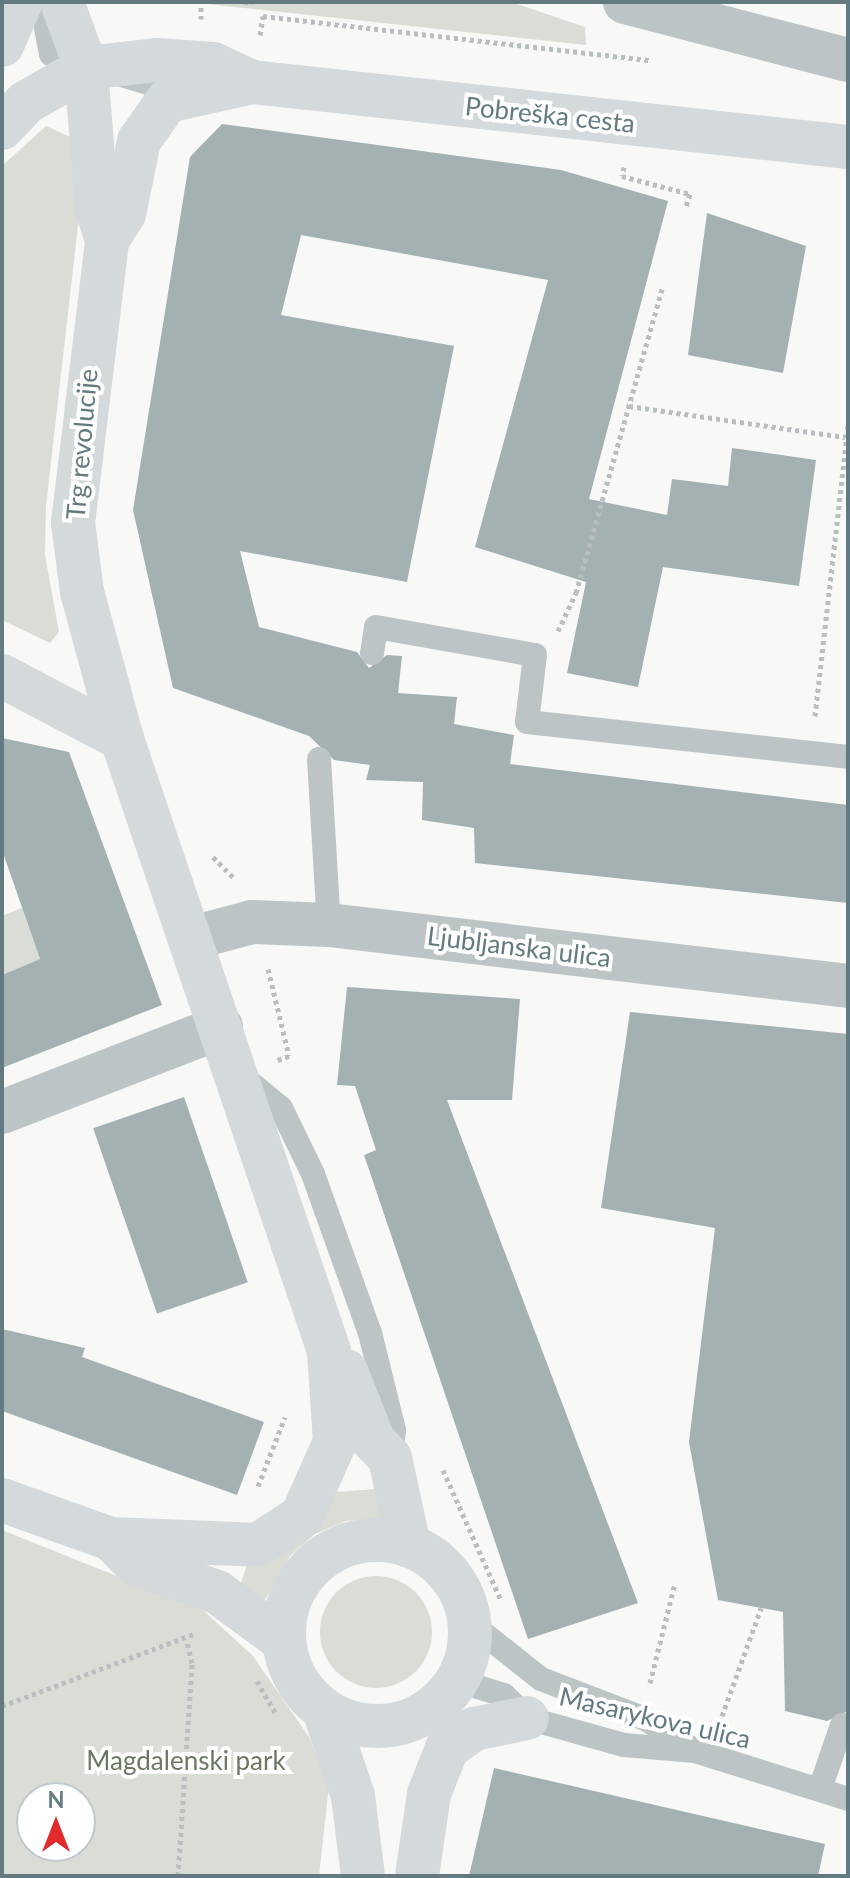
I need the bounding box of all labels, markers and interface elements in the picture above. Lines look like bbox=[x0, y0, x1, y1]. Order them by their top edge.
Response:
street label: Pobreška cesta bbox=[464, 91, 636, 139]
street label: Trg revolucije bbox=[60, 367, 104, 521]
street label: Ljubljanska ulica bbox=[425, 920, 613, 974]
street label: Masarykova ulica bbox=[556, 1681, 754, 1755]
park label: Magdalenski park bbox=[86, 1745, 286, 1777]
north arrow bbox=[16, 1782, 96, 1862]
text: N bbox=[48, 1786, 64, 1813]

